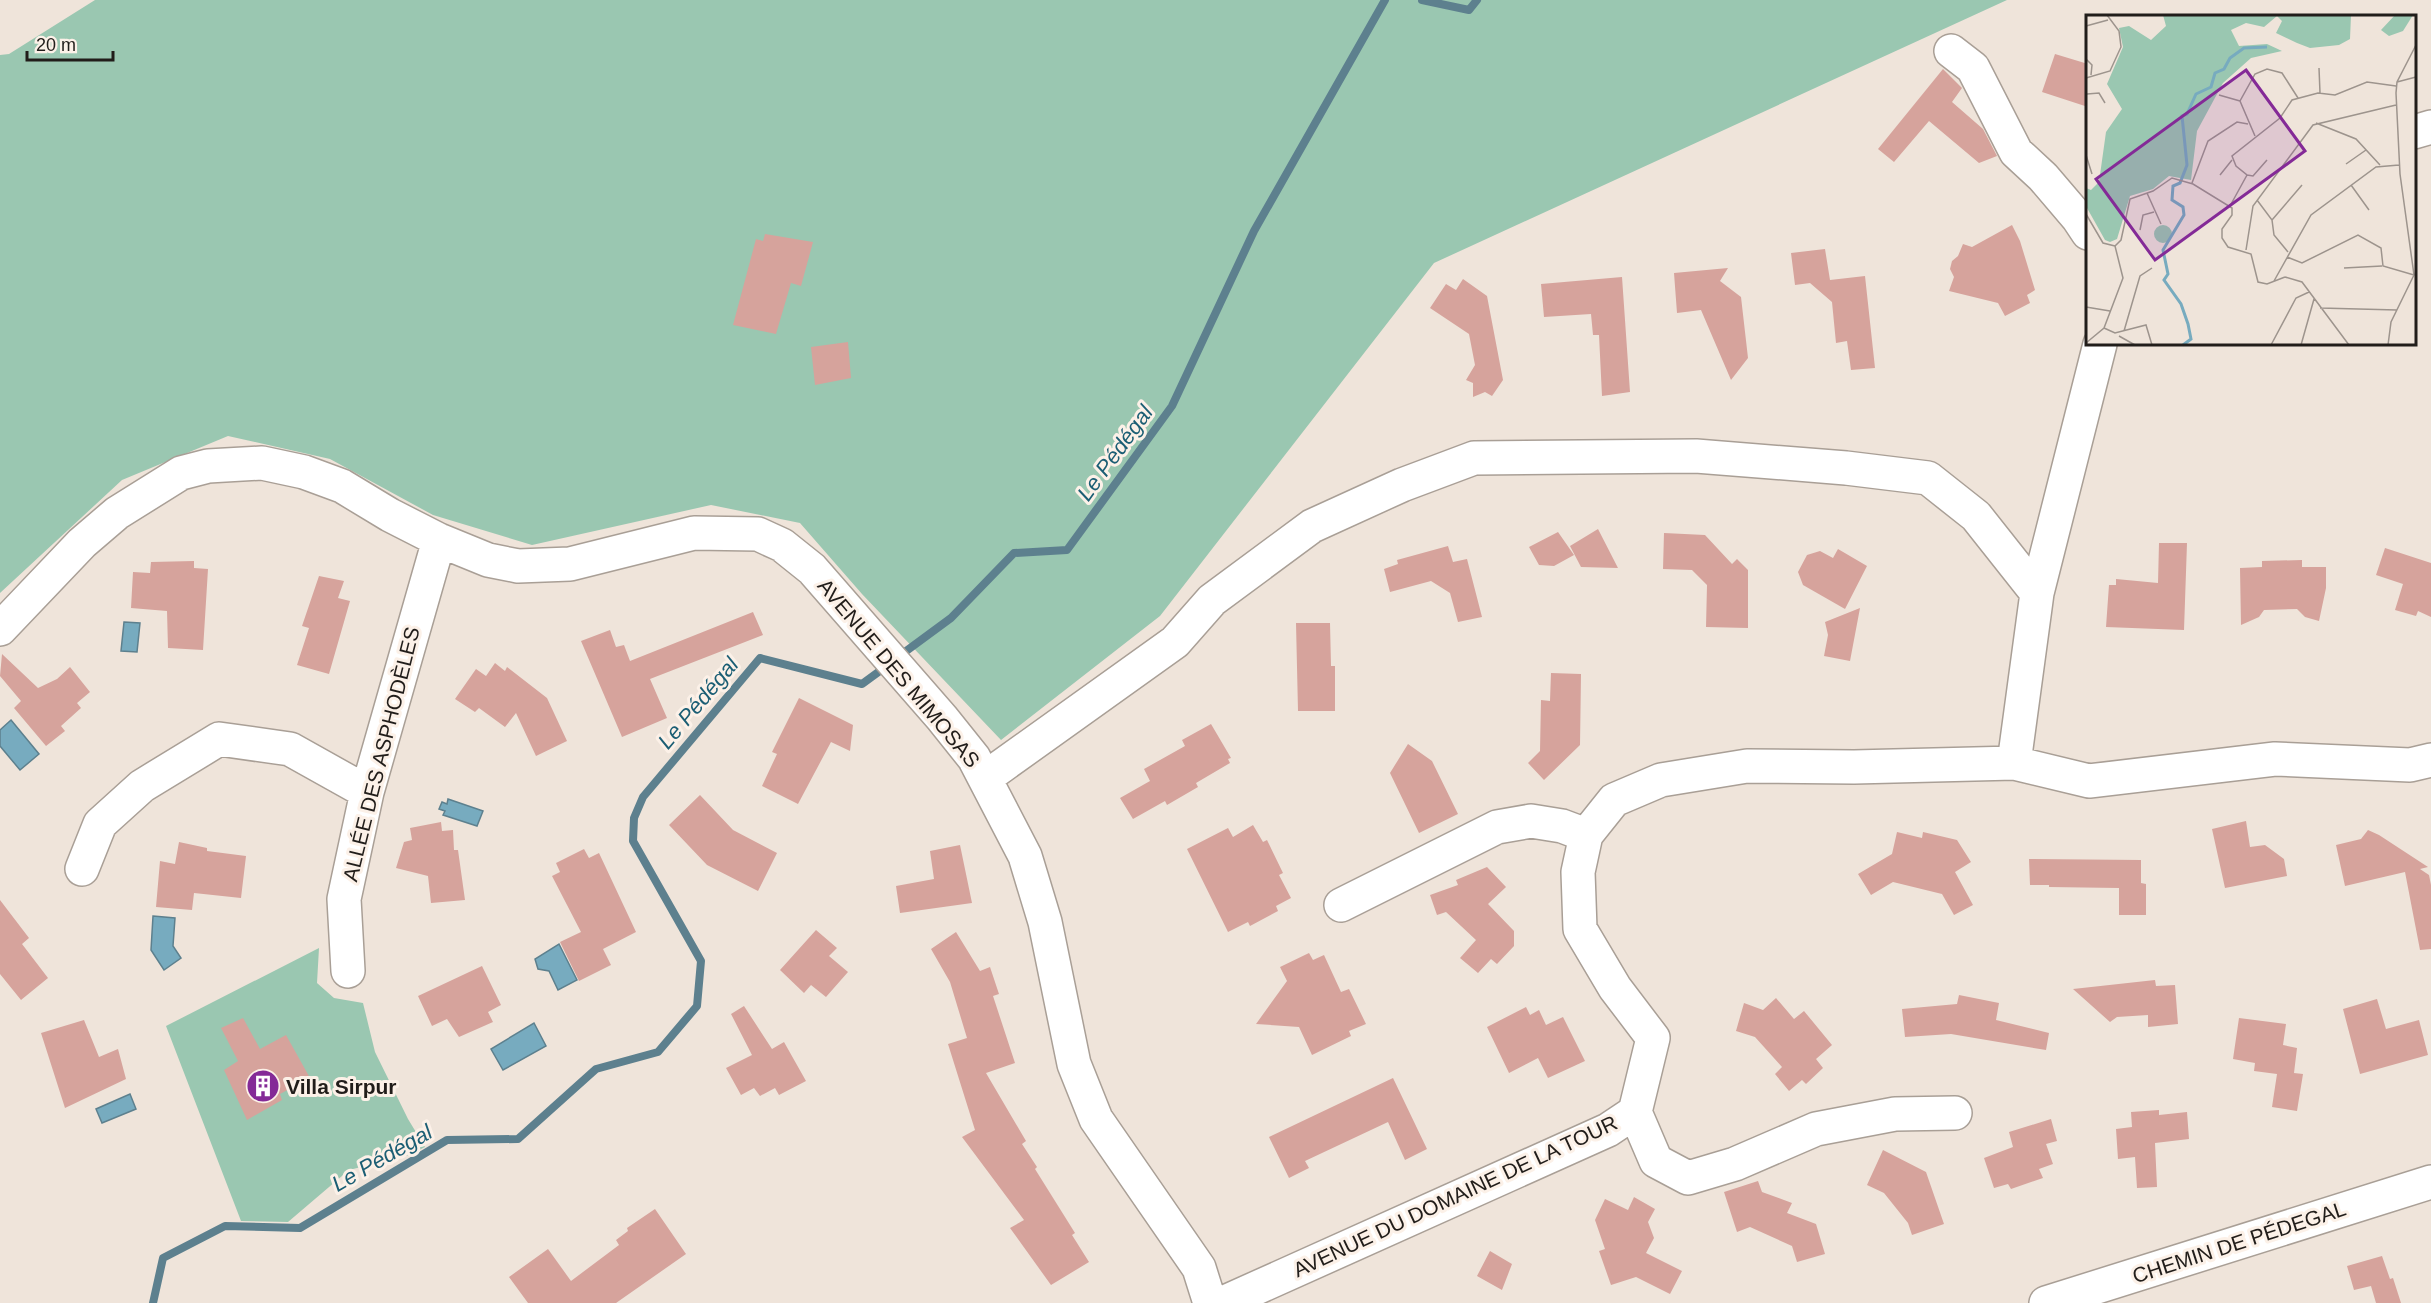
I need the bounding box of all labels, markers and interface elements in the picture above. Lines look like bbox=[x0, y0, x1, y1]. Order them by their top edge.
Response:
inset map bbox=[2086, 15, 2416, 345]
scale bar bbox=[27, 24, 112, 62]
text: 20 m bbox=[36, 35, 76, 55]
water label: Le Pédégal bbox=[1072, 400, 1158, 505]
street label: AVENUE DES MIMOSAS bbox=[813, 574, 985, 772]
street label: ALLÉE DES ASPHODÈLES bbox=[338, 624, 424, 884]
water label: Le Pédégal bbox=[653, 651, 744, 754]
building icon: Villa Sirpur bbox=[245, 1068, 281, 1104]
place label: Villa Sirpur bbox=[286, 1075, 397, 1098]
street label: AVENUE DU DOMAINE DE LA TOUR bbox=[1289, 1111, 1621, 1281]
water label: Le Pédégal bbox=[328, 1119, 437, 1197]
street label: CHEMIN DE PÉDEGAL bbox=[2129, 1197, 2349, 1287]

